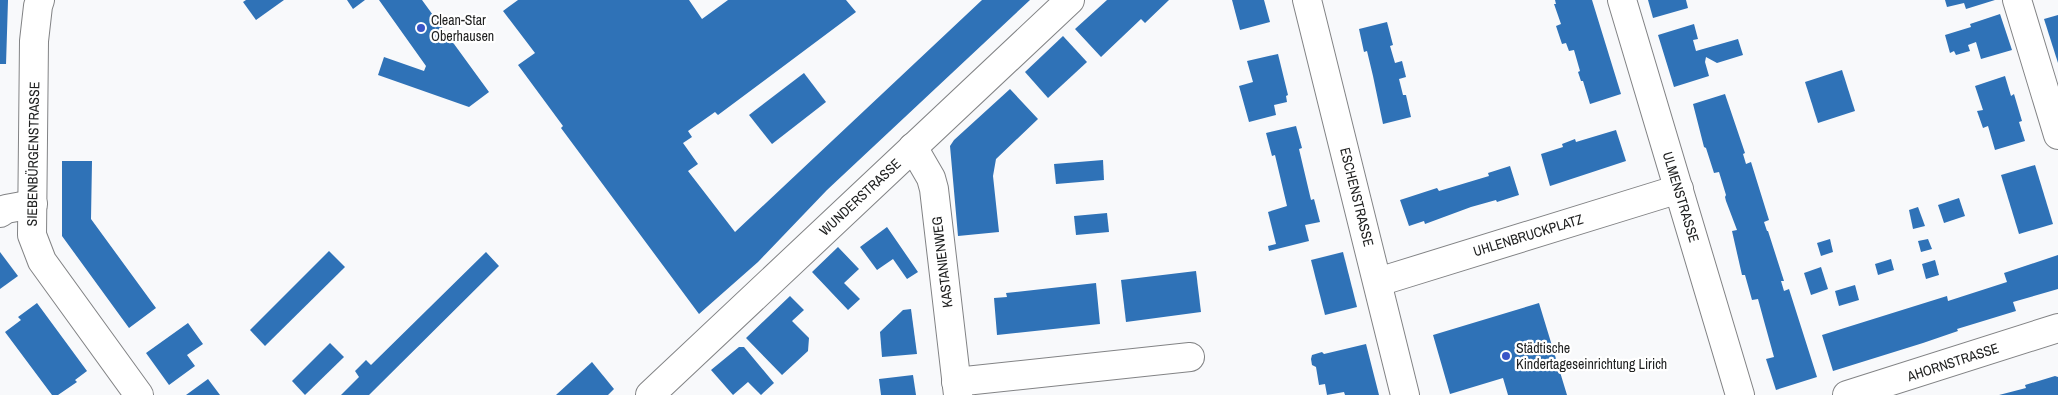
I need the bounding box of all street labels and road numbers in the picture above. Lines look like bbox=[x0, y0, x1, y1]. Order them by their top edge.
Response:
street label: SIEBENBÜRGENSTRASSE bbox=[23, 81, 43, 227]
street label: ESCHENSTRASSE bbox=[1336, 146, 1378, 248]
street label: ULMENSTRASSE bbox=[1659, 150, 1703, 244]
street label: WUNDERSTRASSE bbox=[815, 155, 905, 239]
street label: UHLENBRUCKPLATZ bbox=[1471, 210, 1585, 260]
street label: KASTANIENWEG bbox=[927, 215, 957, 309]
street label: AHORNSTRASSE bbox=[1904, 339, 2001, 386]

